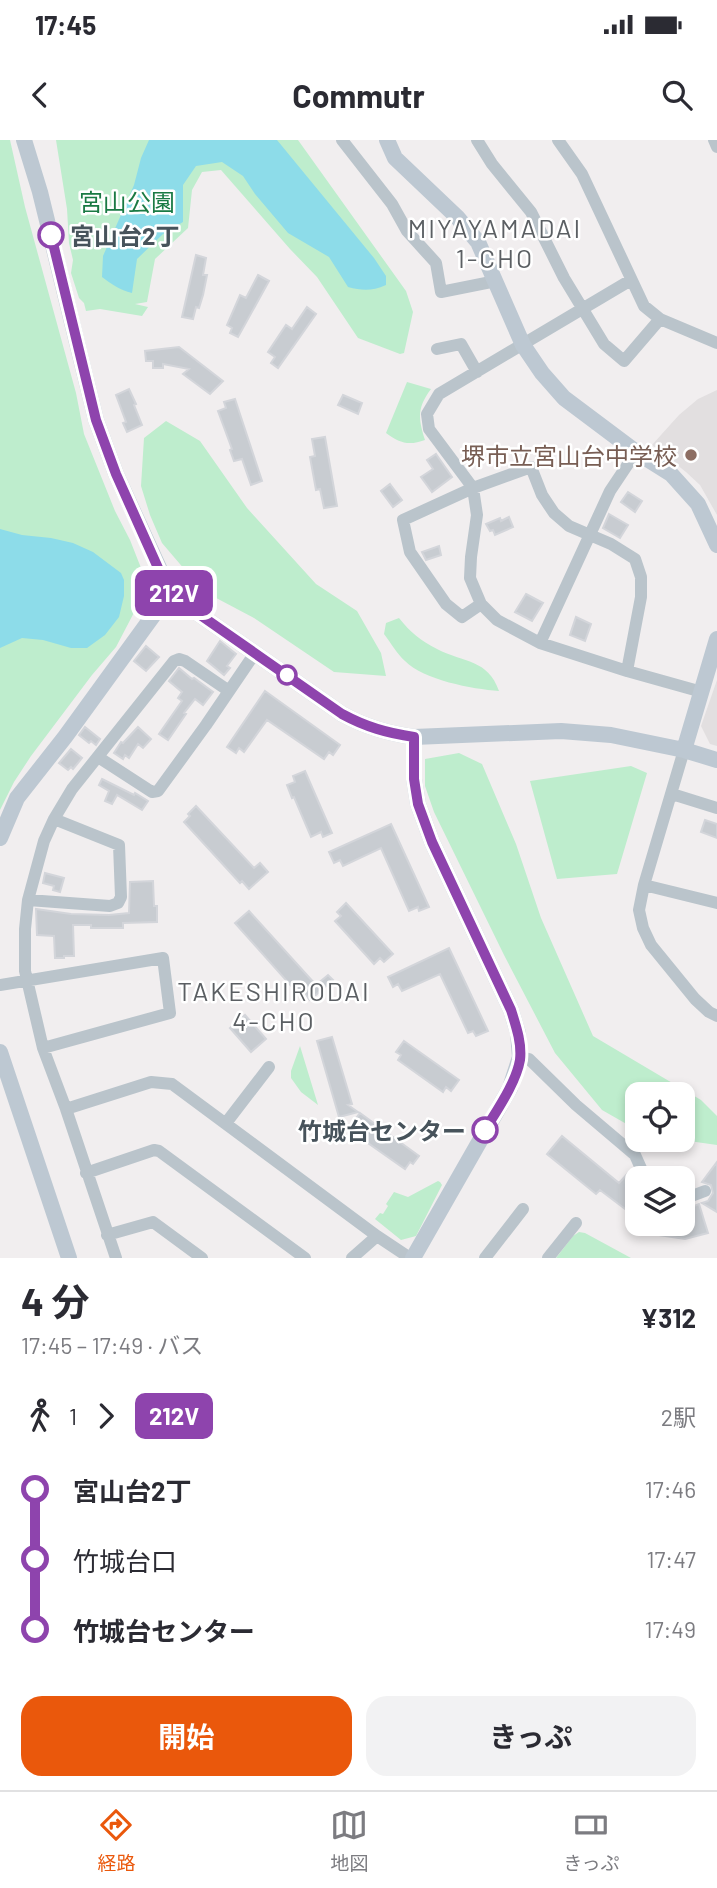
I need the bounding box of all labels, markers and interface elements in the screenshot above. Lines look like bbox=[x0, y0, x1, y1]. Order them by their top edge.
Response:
text: 17:45 bbox=[35, 9, 96, 40]
icon: back bbox=[21, 76, 59, 114]
text: Commutr bbox=[292, 76, 425, 114]
icon: search bbox=[658, 76, 696, 114]
park label: 宮山公園 bbox=[79, 187, 175, 216]
district label: MIYAYAMADAI 1-CHO bbox=[408, 212, 582, 273]
place label: 宮山台2丁 bbox=[70, 221, 179, 250]
marker: 宮山台2丁 bbox=[38, 222, 64, 248]
place label: 堺市立宮山台中学校 bbox=[461, 441, 677, 470]
marker: 堺市立宮山台中学校 bbox=[683, 447, 699, 463]
line badge: 212V bbox=[125, 570, 223, 616]
text: 212V bbox=[149, 578, 199, 607]
unlabelled marker bbox=[277, 665, 297, 685]
district label: TAKESHIRODAI 4-CHO bbox=[177, 975, 371, 1036]
map controls bbox=[625, 1082, 695, 1236]
button: locate bbox=[625, 1082, 695, 1152]
place label: 竹城台センター bbox=[298, 1116, 466, 1145]
marker: 竹城台センター bbox=[472, 1117, 498, 1143]
button: layers bbox=[625, 1166, 695, 1236]
text: 4 分 bbox=[21, 1278, 90, 1324]
text: ¥312 bbox=[640, 1302, 696, 1333]
text: 17:45 – 17:49 · バス bbox=[21, 1331, 203, 1359]
icon: walk bbox=[21, 1397, 59, 1435]
icon: forward bbox=[87, 1397, 125, 1435]
text: 212V bbox=[149, 1401, 199, 1430]
text: 1 bbox=[69, 1402, 77, 1430]
text: 2駅 bbox=[661, 1403, 696, 1431]
text: 宮山台2丁 bbox=[73, 1475, 192, 1506]
text: 17:46 bbox=[645, 1475, 696, 1503]
text: 竹城台口 bbox=[73, 1545, 177, 1576]
text: 17:47 bbox=[646, 1545, 696, 1573]
text: 竹城台センター bbox=[73, 1615, 255, 1646]
text: 17:49 bbox=[645, 1615, 696, 1643]
button: 開始 bbox=[21, 1696, 352, 1776]
button: きっぷ bbox=[366, 1696, 696, 1776]
tab: 経路 bbox=[97, 1806, 135, 1875]
tab: 地図 bbox=[330, 1806, 368, 1875]
tab: きっぷ bbox=[563, 1806, 620, 1875]

